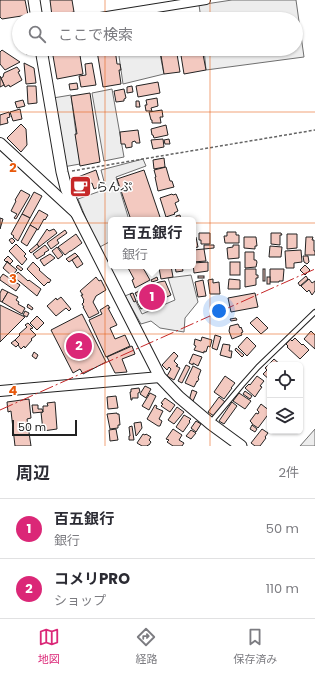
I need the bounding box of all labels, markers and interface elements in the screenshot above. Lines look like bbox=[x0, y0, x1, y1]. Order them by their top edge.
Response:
search box bbox=[12, 12, 303, 56]
icon: search bbox=[26, 23, 48, 45]
text: ここで検索 bbox=[58, 24, 133, 45]
text: 2 bbox=[9, 158, 17, 177]
cafe icon: らんぷ bbox=[68, 173, 94, 199]
place label: らんぷ bbox=[96, 178, 132, 195]
popup bbox=[108, 217, 196, 269]
text: 百五銀行 bbox=[122, 222, 182, 243]
text: 銀行 bbox=[122, 245, 148, 264]
text: 3 bbox=[9, 269, 17, 288]
pin: 1 bbox=[139, 282, 165, 312]
your location bbox=[209, 301, 229, 321]
pin: 2 bbox=[66, 331, 92, 361]
map controls bbox=[267, 362, 303, 434]
button: locate bbox=[267, 362, 303, 398]
text: 4 bbox=[9, 381, 18, 400]
button: layers bbox=[267, 398, 303, 434]
scale bar bbox=[12, 418, 77, 437]
text: 50 m bbox=[18, 419, 46, 435]
text: 周辺 bbox=[16, 461, 50, 485]
text: 2件 bbox=[279, 463, 299, 482]
text: 百五銀行 bbox=[54, 508, 114, 529]
text: 1 bbox=[27, 519, 31, 538]
text: 50 m bbox=[266, 519, 299, 538]
text: 銀行 bbox=[54, 531, 80, 550]
text: コメリPRO bbox=[54, 568, 130, 589]
text: 2 bbox=[25, 579, 33, 598]
text: 110 m bbox=[266, 579, 299, 598]
text: ショップ bbox=[54, 591, 106, 610]
tab: 地図 bbox=[38, 626, 60, 668]
tab: 経路 bbox=[135, 626, 157, 668]
tab: 保存済み bbox=[233, 626, 277, 668]

